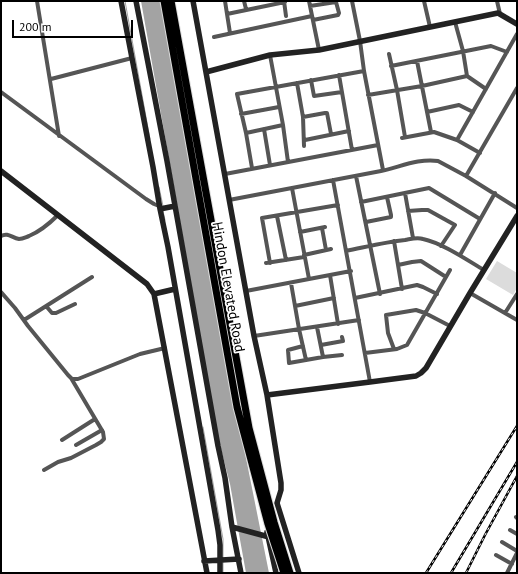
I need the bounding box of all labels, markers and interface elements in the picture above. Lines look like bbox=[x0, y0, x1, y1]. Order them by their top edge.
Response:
scale bar bbox=[14, 12, 135, 38]
text: 200 m bbox=[19, 19, 52, 34]
street label: Hindon Elevated Road bbox=[208, 221, 248, 353]

